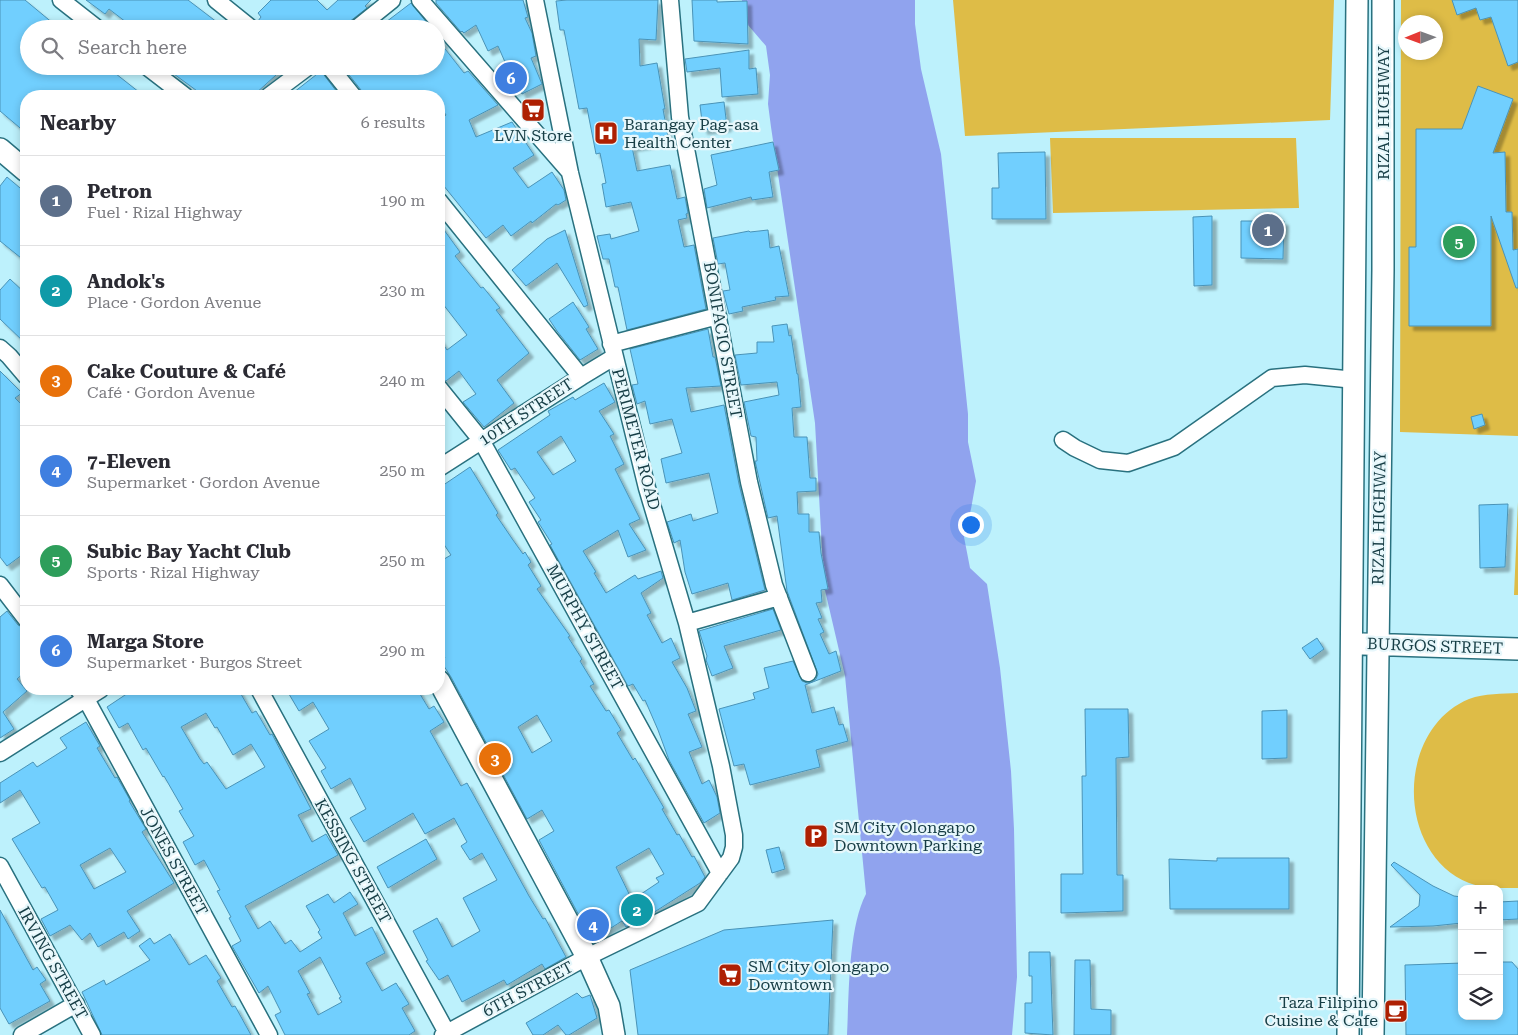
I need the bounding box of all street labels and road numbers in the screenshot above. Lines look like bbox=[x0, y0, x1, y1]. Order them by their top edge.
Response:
street label: RIZAL HIGHWAY bbox=[1374, 46, 1393, 180]
street label: BONIFACIO STREET bbox=[700, 260, 746, 420]
street label: PERIMETER ROAD bbox=[608, 366, 664, 512]
street label: 10TH STREET bbox=[475, 374, 577, 450]
street label: RIZAL HIGHWAY bbox=[1368, 451, 1390, 585]
street label: MURPHY STREET bbox=[543, 561, 627, 693]
street label: BURGOS STREET bbox=[1367, 634, 1504, 658]
street label: KESSING STREET bbox=[311, 795, 395, 927]
street label: JONES STREET bbox=[136, 803, 212, 919]
street label: IRVING STREET bbox=[14, 903, 92, 1023]
street label: 6TH STREET bbox=[480, 957, 577, 1021]

